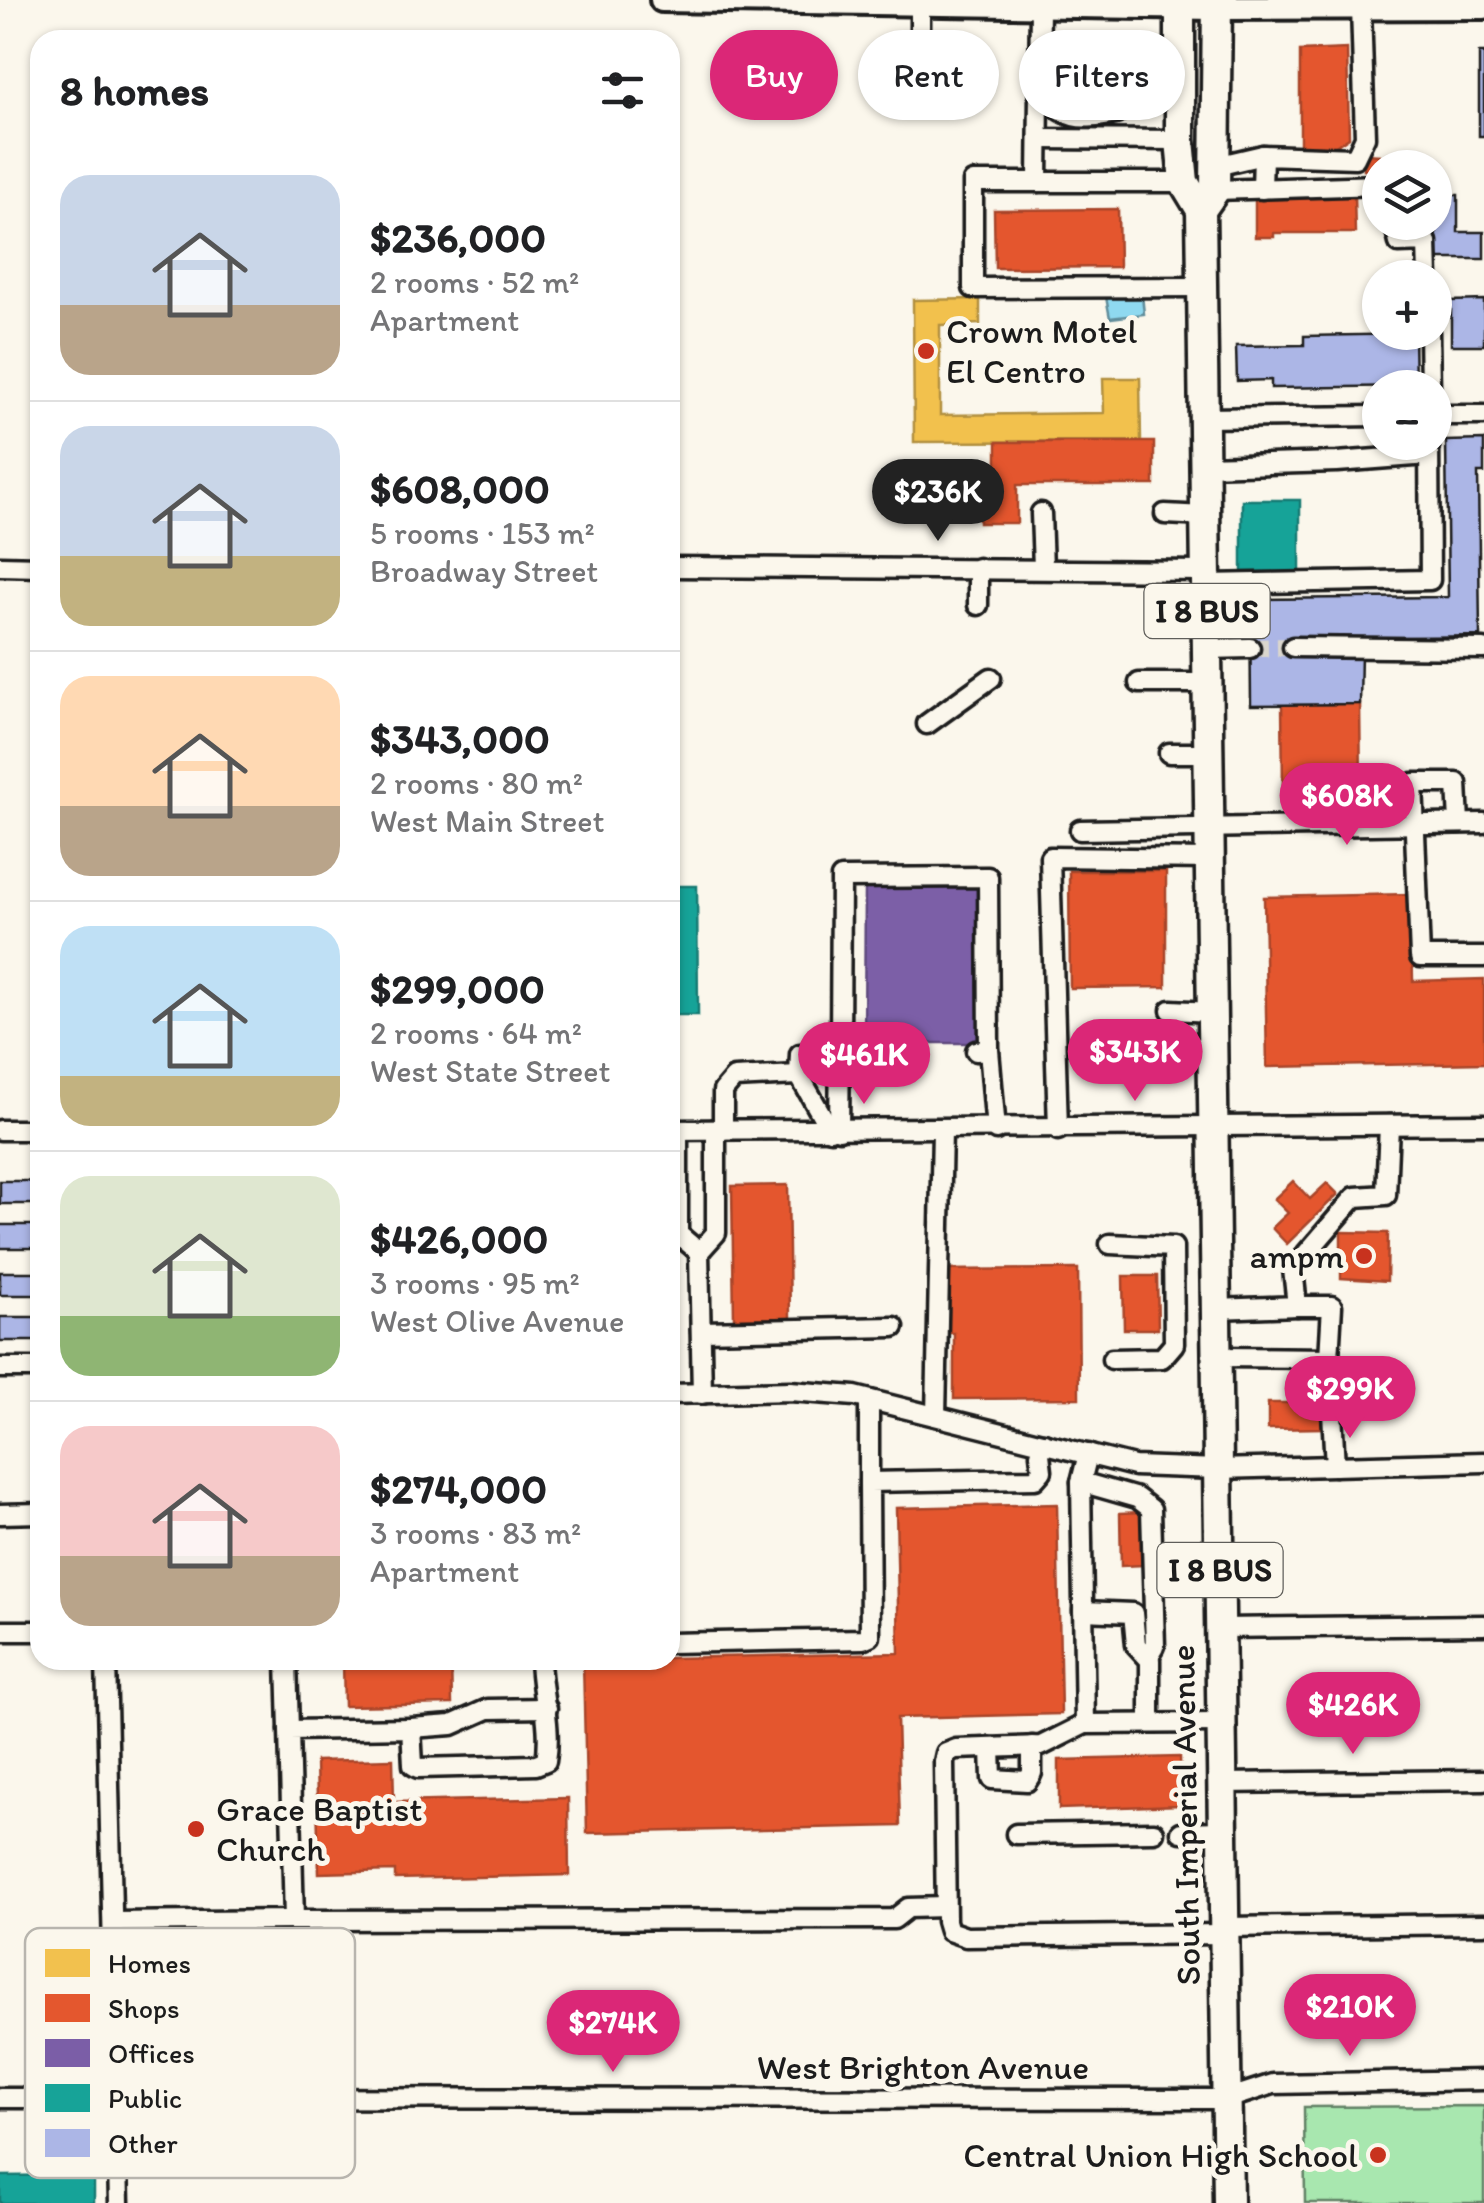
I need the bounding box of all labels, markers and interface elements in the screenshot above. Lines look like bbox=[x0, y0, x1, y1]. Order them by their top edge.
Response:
chip: Buy bbox=[710, 30, 838, 120]
chip: Rent bbox=[858, 30, 999, 120]
chip: Filters bbox=[1019, 30, 1185, 120]
icon: filters bbox=[595, 63, 650, 118]
text: 8 homes bbox=[60, 65, 209, 116]
map controls bbox=[1362, 150, 1452, 460]
button: layers bbox=[1362, 150, 1452, 240]
text: $236,000 bbox=[370, 212, 546, 263]
icon: home bbox=[140, 215, 260, 335]
button: + bbox=[1362, 260, 1452, 350]
text: 2 rooms · 52 m² bbox=[370, 263, 579, 301]
text: Apartment bbox=[370, 301, 519, 339]
place label: Crown Motel El Centro bbox=[946, 310, 1138, 392]
marker: Crown Motel El Centro bbox=[915, 340, 937, 362]
button: − bbox=[1362, 370, 1452, 460]
pin: $236K bbox=[868, 459, 1008, 544]
text: $608,000 bbox=[370, 463, 550, 514]
icon: home bbox=[140, 466, 260, 586]
text: $236K bbox=[894, 472, 982, 510]
text: 5 rooms · 153 m² bbox=[370, 514, 595, 552]
text: Broadway Street bbox=[370, 552, 598, 590]
road number: I 8 BUS bbox=[1144, 584, 1270, 638]
text: $343,000 bbox=[370, 713, 550, 764]
icon: home bbox=[140, 716, 260, 836]
pin: $608K bbox=[1277, 763, 1417, 848]
text: 2 rooms · 80 m² bbox=[370, 764, 583, 802]
text: $608K bbox=[1302, 776, 1392, 814]
text: West Main Street bbox=[370, 802, 605, 840]
text: $299,000 bbox=[370, 963, 545, 1014]
icon: home bbox=[140, 966, 260, 1086]
text: 2 rooms · 64 m² bbox=[370, 1014, 582, 1052]
pin: $343K bbox=[1065, 1019, 1205, 1104]
pin: $461K bbox=[794, 1022, 934, 1107]
text: $343K bbox=[1090, 1032, 1180, 1070]
text: $461K bbox=[820, 1035, 908, 1073]
text: West State Street bbox=[370, 1052, 611, 1090]
text: $426,000 bbox=[370, 1213, 548, 1264]
icon: home bbox=[140, 1216, 260, 1336]
place label: ampm bbox=[1250, 1235, 1344, 1277]
marker: ampm bbox=[1353, 1245, 1375, 1267]
text: 3 rooms · 95 m² bbox=[370, 1264, 580, 1302]
text: West Olive Avenue bbox=[370, 1302, 624, 1340]
pin: $299K bbox=[1280, 1356, 1420, 1441]
text: $299K bbox=[1307, 1369, 1393, 1407]
text: $274,000 bbox=[370, 1463, 547, 1514]
icon: home bbox=[140, 1466, 260, 1586]
text: 3 rooms · 83 m² bbox=[370, 1514, 581, 1552]
road number: I 8 BUS bbox=[1158, 1543, 1282, 1597]
text: Apartment bbox=[370, 1552, 519, 1590]
street label: South Imperial Avenue bbox=[1161, 1644, 1209, 1986]
pin: $426K bbox=[1283, 1672, 1423, 1757]
text: $426K bbox=[1308, 1685, 1398, 1723]
place label: Grace Baptist Church bbox=[216, 1788, 422, 1870]
marker: Grace Baptist Church bbox=[185, 1818, 207, 1840]
legend bbox=[25, 1928, 355, 2178]
text: Homes bbox=[108, 1946, 191, 1980]
pin: $210K bbox=[1280, 1974, 1420, 2059]
text: $210K bbox=[1306, 1987, 1394, 2025]
pin: $274K bbox=[543, 1990, 683, 2075]
text: Shops bbox=[108, 1991, 180, 2025]
text: $274K bbox=[569, 2003, 657, 2041]
text: Offices bbox=[108, 2036, 195, 2070]
street label: West Brighton Avenue bbox=[757, 2046, 1089, 2088]
text: Public bbox=[108, 2081, 182, 2115]
text: Other bbox=[108, 2126, 178, 2160]
place label: Central Union High School bbox=[963, 2134, 1358, 2176]
marker: Central Union High School bbox=[1367, 2144, 1389, 2166]

